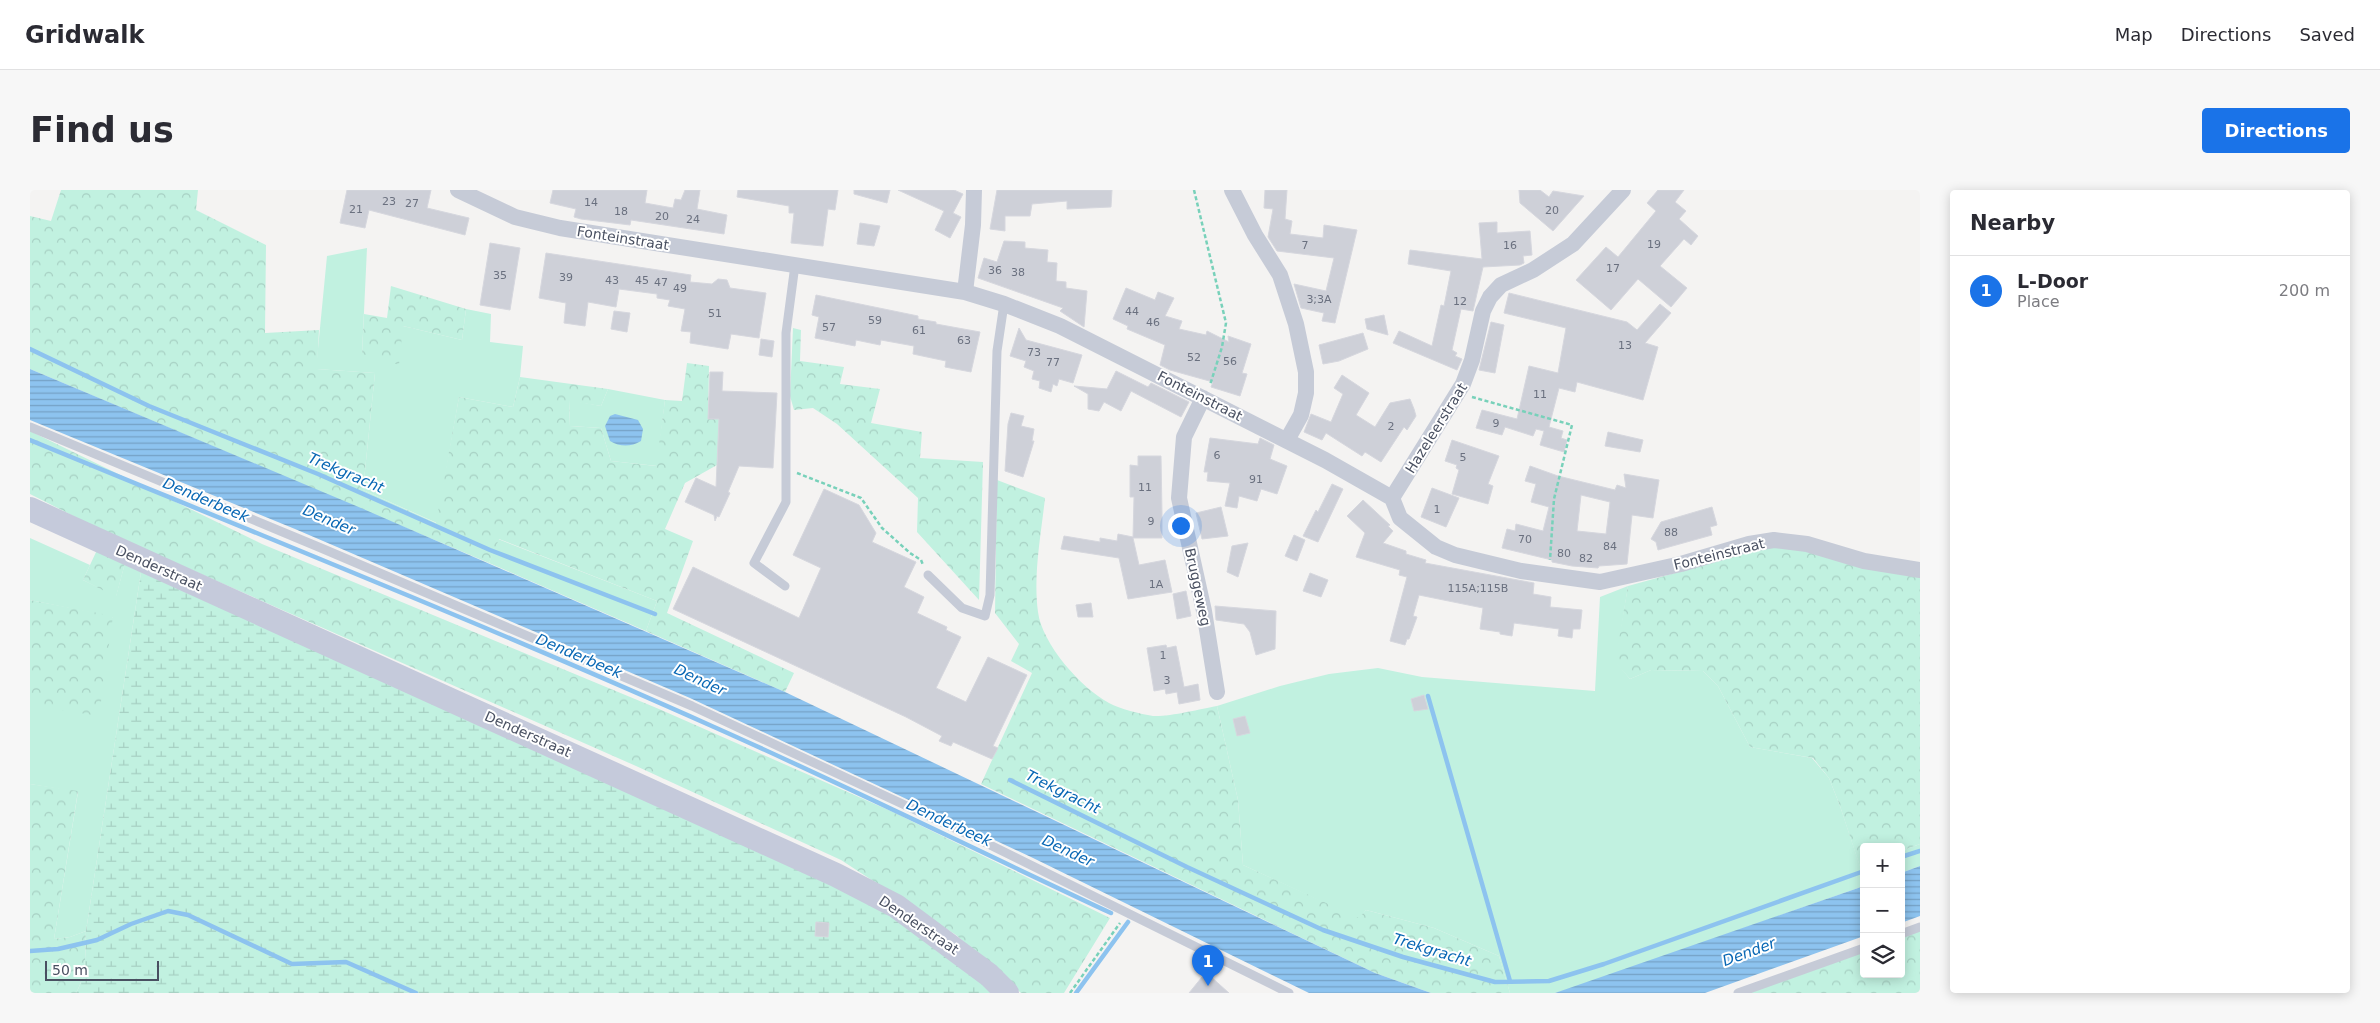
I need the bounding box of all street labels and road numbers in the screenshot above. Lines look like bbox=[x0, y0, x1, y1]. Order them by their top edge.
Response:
street label: Fonteinstraat bbox=[576, 223, 671, 253]
street label: Fonteinstraat bbox=[1155, 368, 1246, 424]
street label: Hazeleerstraat bbox=[1402, 380, 1470, 476]
street label: Fonteinstraat bbox=[1672, 535, 1767, 573]
street label: Denderstraat bbox=[113, 542, 205, 594]
street label: Bruggeweg bbox=[1182, 546, 1214, 628]
street label: Denderstraat bbox=[482, 708, 574, 760]
street label: Denderstraat bbox=[876, 892, 962, 958]

